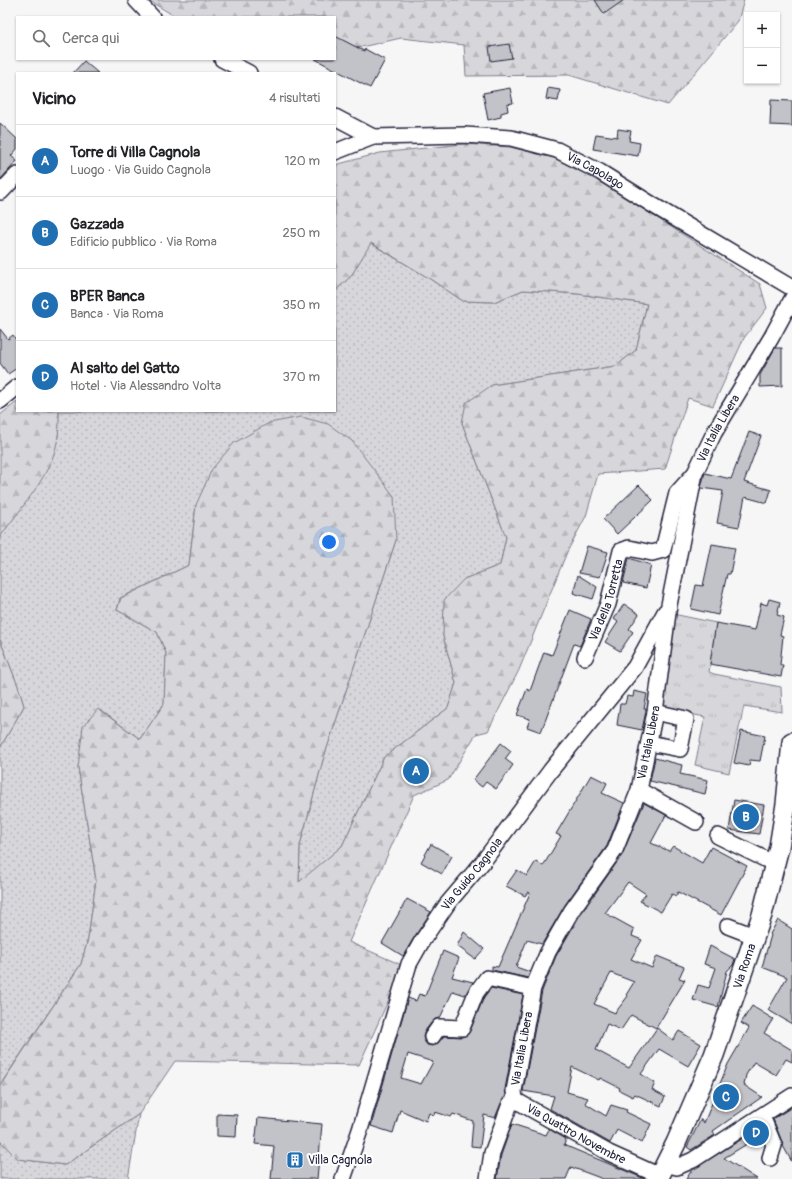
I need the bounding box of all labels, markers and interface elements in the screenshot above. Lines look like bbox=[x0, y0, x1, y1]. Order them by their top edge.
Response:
map controls bbox=[744, 12, 780, 84]
button: + bbox=[744, 12, 780, 48]
search box bbox=[16, 16, 336, 60]
icon: search bbox=[30, 27, 52, 49]
text: Cerca qui bbox=[62, 29, 119, 48]
button: − bbox=[744, 48, 780, 84]
text: Vicino bbox=[32, 88, 76, 109]
text: 4 risultati bbox=[269, 90, 320, 106]
text: Torre di Villa Cagnola bbox=[70, 143, 200, 162]
street label: Via Capolago bbox=[564, 149, 627, 193]
text: A bbox=[41, 153, 49, 169]
text: 120 m bbox=[284, 153, 320, 169]
text: Luogo · Via Guido Cagnola bbox=[70, 162, 211, 178]
text: Gazzada bbox=[70, 215, 124, 234]
text: B bbox=[41, 225, 49, 241]
text: 250 m bbox=[282, 225, 320, 241]
text: Edificio pubblico · Via Roma bbox=[70, 234, 217, 250]
text: BPER Banca bbox=[70, 287, 145, 306]
text: C bbox=[41, 297, 49, 313]
text: 350 m bbox=[282, 297, 320, 313]
text: Banca · Via Roma bbox=[70, 306, 164, 322]
text: Al salto del Gatto bbox=[70, 359, 180, 378]
text: D bbox=[41, 369, 49, 385]
text: 370 m bbox=[283, 369, 320, 385]
text: Hotel · Via Alessandro Volta bbox=[70, 378, 221, 394]
street label: Via Italia Libera bbox=[694, 391, 743, 465]
your location bbox=[319, 532, 339, 552]
street label: Via della Torretta bbox=[585, 557, 626, 643]
street label: Via Italia Libera bbox=[634, 704, 663, 781]
pin: A bbox=[403, 756, 429, 786]
pin: B bbox=[733, 802, 759, 832]
street label: Via Guido Cagnola bbox=[438, 834, 506, 913]
street label: Via Roma bbox=[730, 941, 759, 991]
street label: Via Italia Libera bbox=[508, 1010, 536, 1087]
pin: C bbox=[713, 1082, 739, 1112]
street label: Via Quattro Novembre bbox=[524, 1101, 628, 1167]
pin: D bbox=[743, 1118, 769, 1148]
building icon: Villa Cagnola bbox=[285, 1150, 305, 1170]
place label: Villa Cagnola bbox=[308, 1153, 373, 1168]

